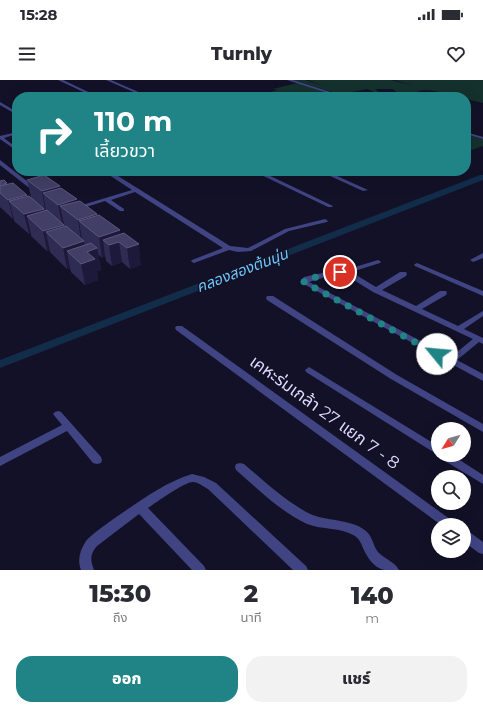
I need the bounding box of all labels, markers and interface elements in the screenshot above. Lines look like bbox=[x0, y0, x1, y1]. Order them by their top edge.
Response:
text: 15:28 bbox=[20, 5, 58, 24]
icon: menu bbox=[16, 43, 38, 65]
text: Turnly bbox=[211, 43, 272, 65]
icon: heart bbox=[445, 43, 467, 65]
text: 110 m bbox=[94, 104, 172, 138]
icon: right bbox=[28, 108, 80, 160]
text: เลี้ยวขวา bbox=[94, 140, 155, 162]
water label: คลองสองต้นนุ่น bbox=[193, 243, 291, 296]
pin bbox=[323, 255, 357, 289]
icon: arrive bbox=[329, 261, 351, 283]
position arrow bbox=[416, 333, 458, 375]
street label: เคหะร่มเกล้า 27 แยก 7 - 8 bbox=[246, 351, 404, 473]
north arrow bbox=[431, 422, 471, 462]
map controls bbox=[431, 422, 471, 558]
button: search bbox=[431, 470, 471, 510]
button: layers bbox=[431, 518, 471, 558]
text: 15:30 bbox=[89, 579, 151, 608]
text: 2 bbox=[244, 579, 258, 608]
text: 140 bbox=[351, 581, 394, 610]
text: ถึง bbox=[113, 609, 128, 625]
text: นาที bbox=[240, 609, 262, 625]
text: m bbox=[365, 610, 379, 626]
button: ออก bbox=[16, 656, 238, 702]
button: แชร์ bbox=[246, 656, 467, 702]

